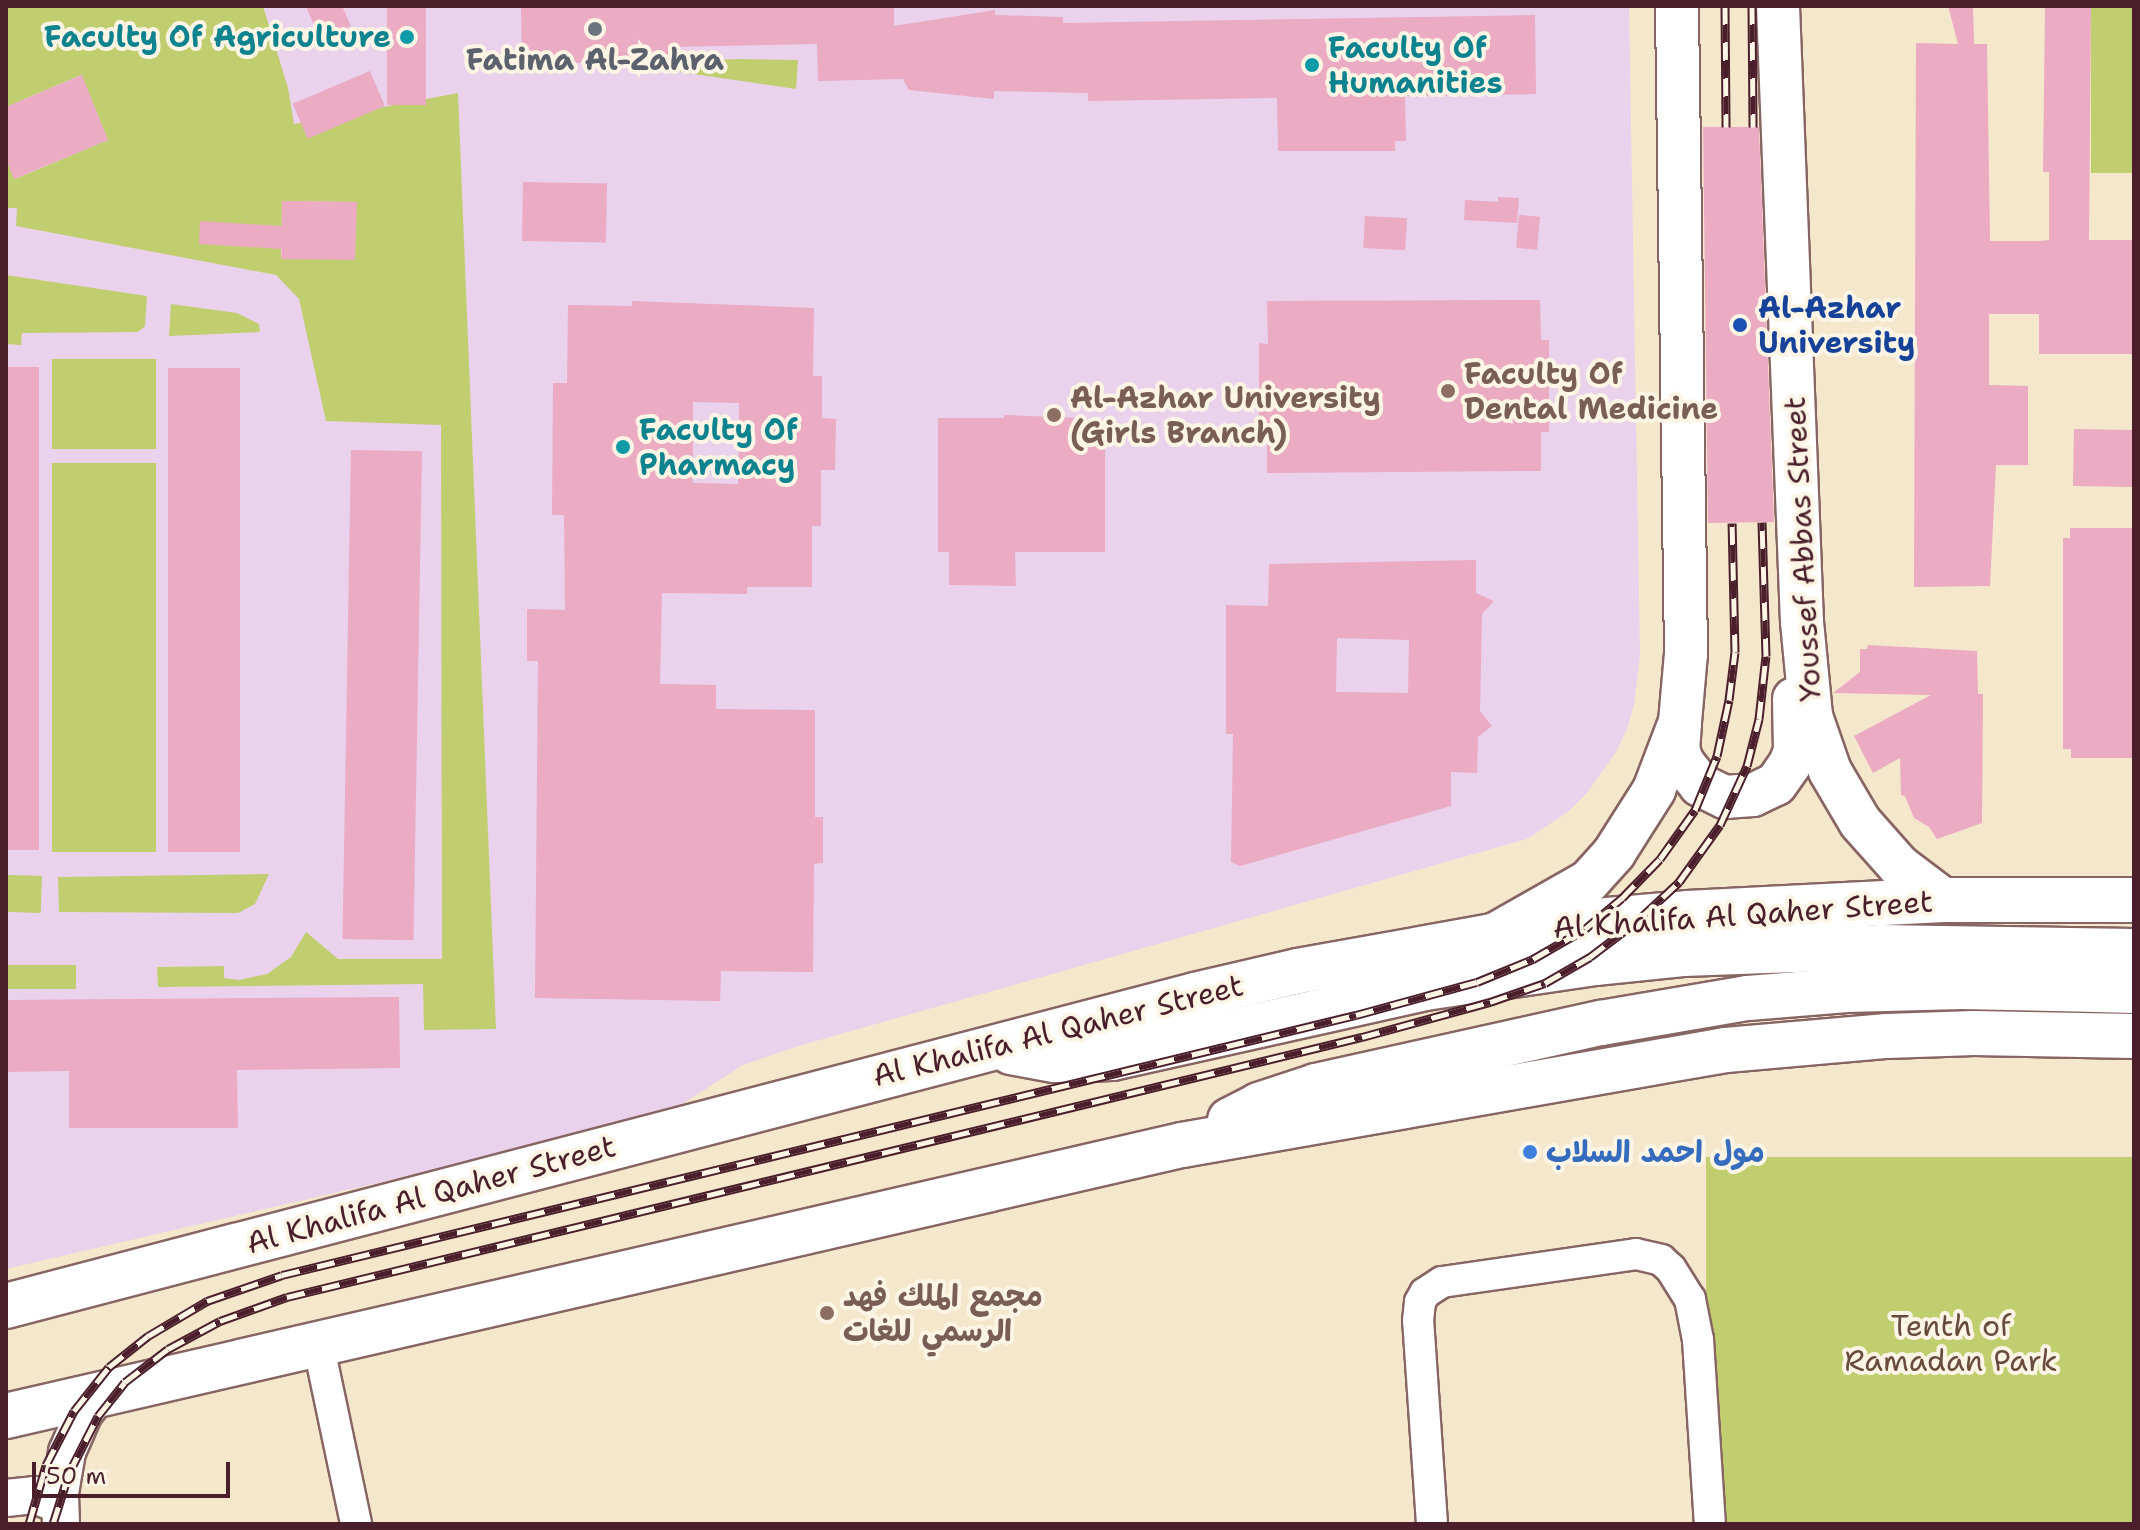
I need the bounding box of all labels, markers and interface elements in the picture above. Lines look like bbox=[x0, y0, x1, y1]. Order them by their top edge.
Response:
place label: Faculty Of Agriculture bbox=[44, 19, 391, 55]
marker: Fatima Al-Zahra bbox=[586, 20, 604, 38]
marker: Faculty Of Agriculture bbox=[398, 28, 416, 46]
place label: Faculty Of Humanities bbox=[1328, 30, 1502, 100]
place label: Fatima Al-Zahra bbox=[466, 42, 724, 78]
marker: Faculty Of Humanities bbox=[1303, 56, 1321, 74]
place label: Al-Azhar University bbox=[1758, 290, 1915, 360]
marker: Al-Azhar University bbox=[1729, 314, 1751, 336]
place label: Faculty Of Dental Medicine bbox=[1464, 356, 1718, 426]
place label: Al-Azhar University (Girls Branch) bbox=[1070, 380, 1381, 450]
marker: Faculty Of Dental Medicine bbox=[1439, 382, 1457, 400]
street label: Youssef Abbas Street bbox=[1777, 395, 1829, 703]
marker: Al-Azhar University (Girls Branch) bbox=[1045, 406, 1063, 424]
place label: Faculty Of Pharmacy bbox=[639, 412, 798, 482]
marker: Faculty Of Pharmacy bbox=[614, 438, 632, 456]
street label: Al Khalifa Al Qaher Street bbox=[1552, 884, 1934, 946]
street label: Al Khalifa Al Qaher Street bbox=[869, 968, 1247, 1094]
street label: Al Khalifa Al Qaher Street bbox=[243, 1128, 619, 1262]
place label: مول احمد السلاب bbox=[1546, 1134, 1765, 1170]
marker: مول احمد السلاب bbox=[1521, 1143, 1539, 1161]
place label: مجمع الملك فهد الرسمي للغات bbox=[843, 1278, 1043, 1348]
marker: مجمع الملك فهد الرسمي للغات bbox=[818, 1304, 836, 1322]
park label: Tenth of Ramadan Park bbox=[1844, 1308, 2058, 1378]
scale bar bbox=[36, 1446, 234, 1496]
text: 50 m bbox=[46, 1460, 106, 1492]

